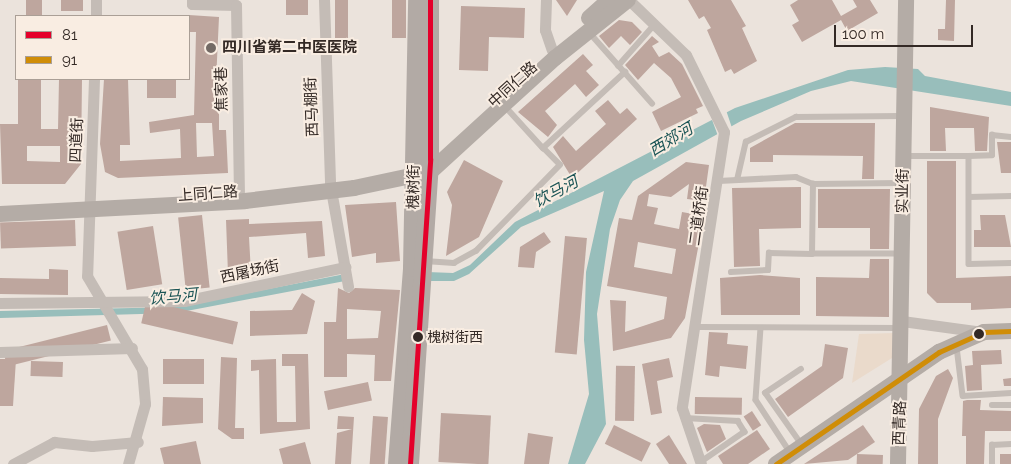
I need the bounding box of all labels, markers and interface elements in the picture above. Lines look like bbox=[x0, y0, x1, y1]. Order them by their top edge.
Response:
legend bbox=[15, 15, 190, 80]
scale bar bbox=[836, 15, 975, 47]
text: 100 m bbox=[842, 25, 884, 43]
text: 81 bbox=[62, 26, 77, 44]
place label: 四川省第二中医医院 bbox=[222, 39, 357, 57]
marker: 四川省第二中医医院 bbox=[204, 41, 218, 55]
text: 91 bbox=[62, 51, 77, 69]
street label: 中同仁路 bbox=[485, 58, 541, 112]
street label: 焦家巷 bbox=[213, 66, 231, 112]
street label: 西马棚街 bbox=[302, 77, 322, 137]
street label: 四道街 bbox=[67, 117, 87, 163]
water label: 西郊河 bbox=[645, 119, 697, 161]
street label: 槐树街 bbox=[405, 164, 423, 210]
street label: 实业街 bbox=[894, 168, 912, 214]
water label: 饮马河 bbox=[530, 172, 582, 212]
street label: 上同仁路 bbox=[177, 183, 239, 205]
street label: 二道桥街 bbox=[686, 185, 712, 247]
street label: 西屠场街 bbox=[219, 257, 281, 287]
water label: 饮马河 bbox=[148, 285, 198, 309]
place label: 槐树街西 bbox=[427, 329, 483, 345]
unlabelled marker bbox=[974, 329, 984, 339]
marker: 槐树街西 bbox=[413, 332, 423, 342]
street label: 西青路 bbox=[890, 400, 910, 446]

